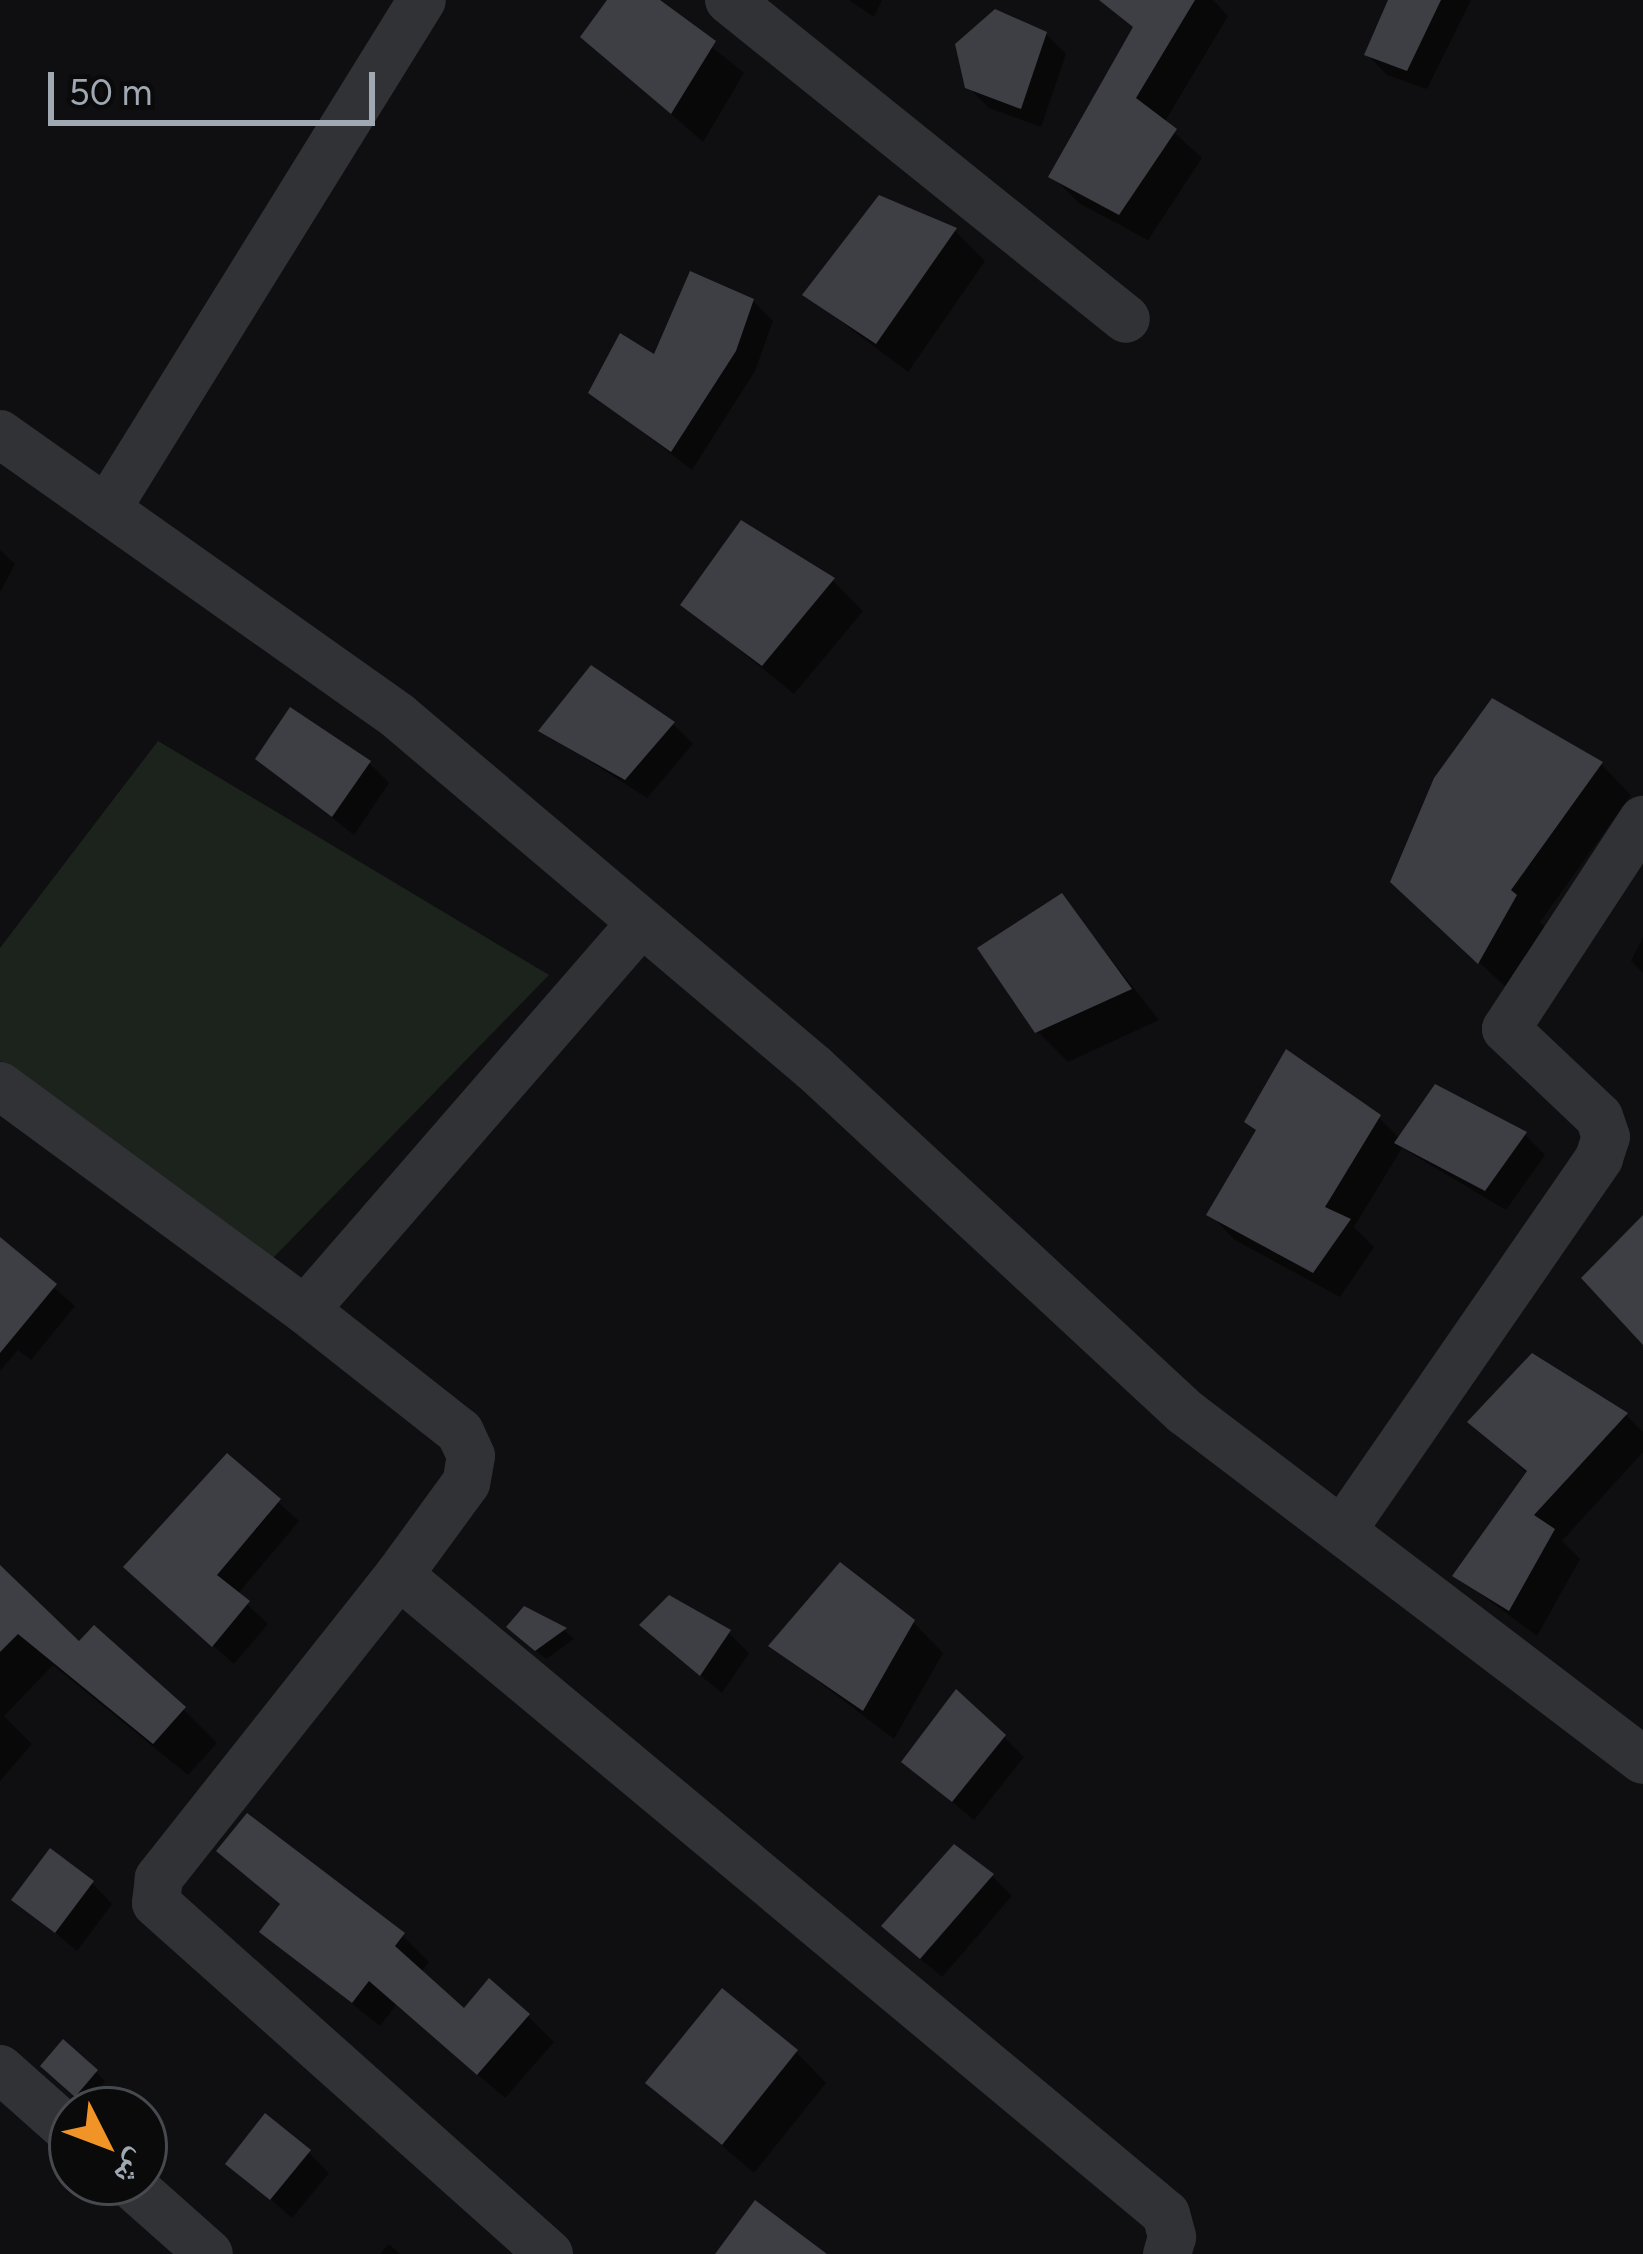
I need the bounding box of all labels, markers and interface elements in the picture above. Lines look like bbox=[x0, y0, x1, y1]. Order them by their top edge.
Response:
scale bar bbox=[54, 48, 381, 122]
text: 50 m bbox=[69, 71, 152, 114]
north arrow bbox=[48, 2086, 168, 2206]
text: ش bbox=[107, 2142, 159, 2194]

